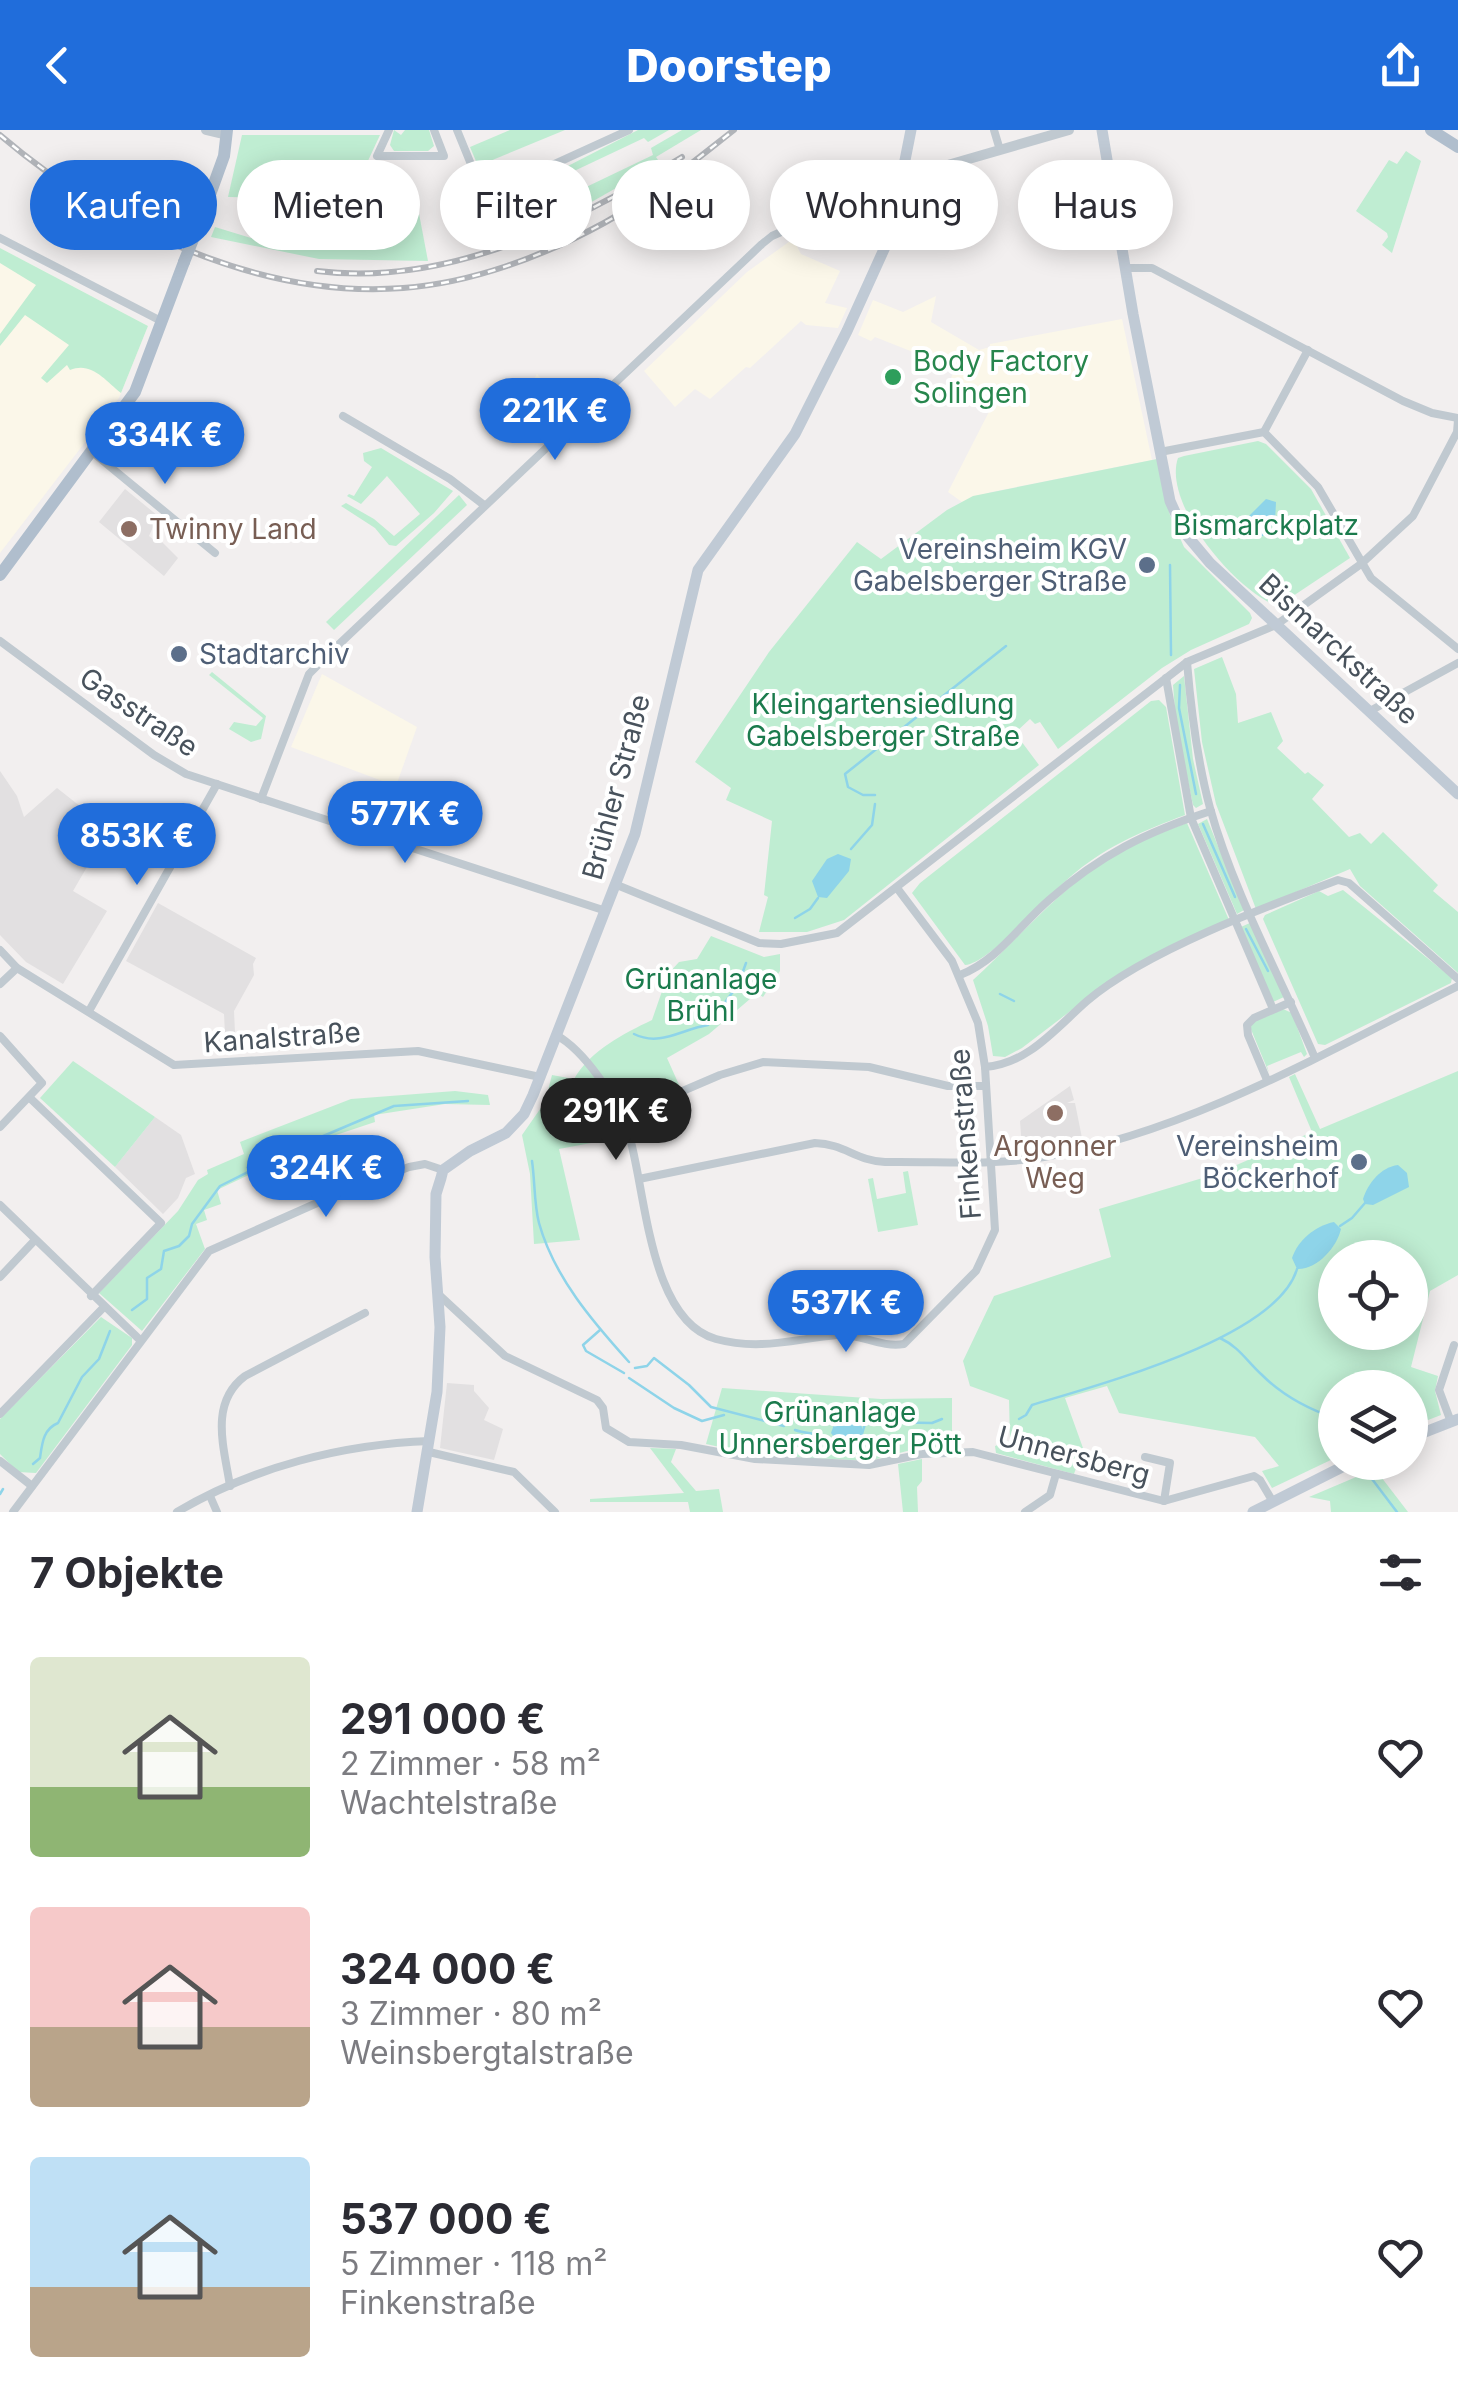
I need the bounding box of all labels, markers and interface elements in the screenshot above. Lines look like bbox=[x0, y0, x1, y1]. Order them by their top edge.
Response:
icon: back bbox=[30, 38, 85, 93]
text: Doorstep bbox=[626, 38, 832, 93]
icon: share bbox=[1373, 38, 1428, 93]
chip: Kaufen bbox=[30, 160, 217, 250]
chip: Mieten bbox=[237, 160, 420, 250]
chip: Filter bbox=[440, 160, 592, 250]
chip: Neu bbox=[612, 160, 750, 250]
chip: Wohnung bbox=[770, 160, 998, 250]
chip: Haus bbox=[1018, 160, 1173, 250]
place label: Body Factory Solingen bbox=[913, 344, 1089, 410]
marker: Body Factory Solingen bbox=[882, 366, 904, 388]
pin: 221K € bbox=[474, 378, 636, 463]
text: 221K € bbox=[502, 391, 608, 430]
pin: 334K € bbox=[84, 402, 246, 487]
text: 334K € bbox=[107, 415, 223, 454]
park label: Bismarckplatz bbox=[1173, 508, 1359, 542]
place label: Twinny Land bbox=[149, 512, 317, 546]
marker: Twinny Land bbox=[118, 518, 140, 540]
place label: Vereinsheim KGV Gabelsberger Straße bbox=[853, 532, 1127, 598]
marker: Vereinsheim KGV Gabelsberger Straße bbox=[1136, 554, 1158, 576]
street label: Bismarckstraße bbox=[1252, 567, 1426, 731]
place label: Stadtarchiv bbox=[199, 637, 350, 671]
marker: Stadtarchiv bbox=[168, 643, 190, 665]
street label: Gasstraße bbox=[73, 660, 205, 764]
park label: Kleingartensiedlung Gabelsberger Straße bbox=[746, 687, 1020, 753]
street label: Brühler Straße bbox=[575, 691, 657, 883]
pin: 577K € bbox=[324, 781, 486, 866]
text: 577K € bbox=[350, 794, 460, 833]
pin: 853K € bbox=[56, 803, 218, 888]
text: 853K € bbox=[80, 816, 194, 855]
park label: Grünanlage Brühl bbox=[625, 962, 777, 1028]
street label: Kanalstraße bbox=[202, 1015, 362, 1059]
street label: Finkenstraße bbox=[942, 1047, 988, 1221]
pin: 291K € bbox=[535, 1078, 697, 1163]
text: 291K € bbox=[562, 1091, 670, 1130]
marker: Argonner Weg bbox=[1044, 1102, 1066, 1124]
place label: Argonner Weg bbox=[993, 1129, 1117, 1195]
place label: Vereinsheim Böckerhof bbox=[1176, 1129, 1339, 1195]
pin: 324K € bbox=[245, 1135, 407, 1220]
text: 324K € bbox=[269, 1148, 383, 1187]
marker: Vereinsheim Böckerhof bbox=[1348, 1151, 1370, 1173]
map controls bbox=[1318, 1240, 1428, 1480]
button: locate bbox=[1318, 1240, 1428, 1350]
pin: 537K € bbox=[765, 1270, 927, 1355]
text: 537K € bbox=[790, 1283, 902, 1322]
button: layers bbox=[1318, 1370, 1428, 1480]
park label: Grünanlage Unnersberger Pött bbox=[718, 1395, 962, 1461]
street label: Unnersberg bbox=[994, 1418, 1154, 1492]
icon: filters bbox=[1373, 1545, 1428, 1600]
text: 7 Objekte bbox=[30, 1547, 224, 1598]
text: 291 000 € bbox=[340, 1693, 545, 1744]
icon: home bbox=[110, 1697, 230, 1817]
icon: heart bbox=[1373, 1730, 1428, 1785]
text: 2 Zimmer · 58 m² bbox=[340, 1744, 601, 1783]
text: Wachtelstraße bbox=[340, 1783, 557, 1822]
text: 324 000 € bbox=[340, 1943, 555, 1994]
icon: home bbox=[110, 1947, 230, 2067]
icon: heart bbox=[1373, 1980, 1428, 2035]
text: 3 Zimmer · 80 m² bbox=[340, 1994, 602, 2033]
text: Weinsbergtalstraße bbox=[340, 2033, 634, 2072]
text: 537 000 € bbox=[340, 2193, 552, 2244]
icon: home bbox=[110, 2197, 230, 2317]
icon: heart bbox=[1373, 2230, 1428, 2285]
text: 5 Zimmer · 118 m² bbox=[340, 2244, 607, 2283]
text: Finkenstraße bbox=[340, 2283, 536, 2322]

